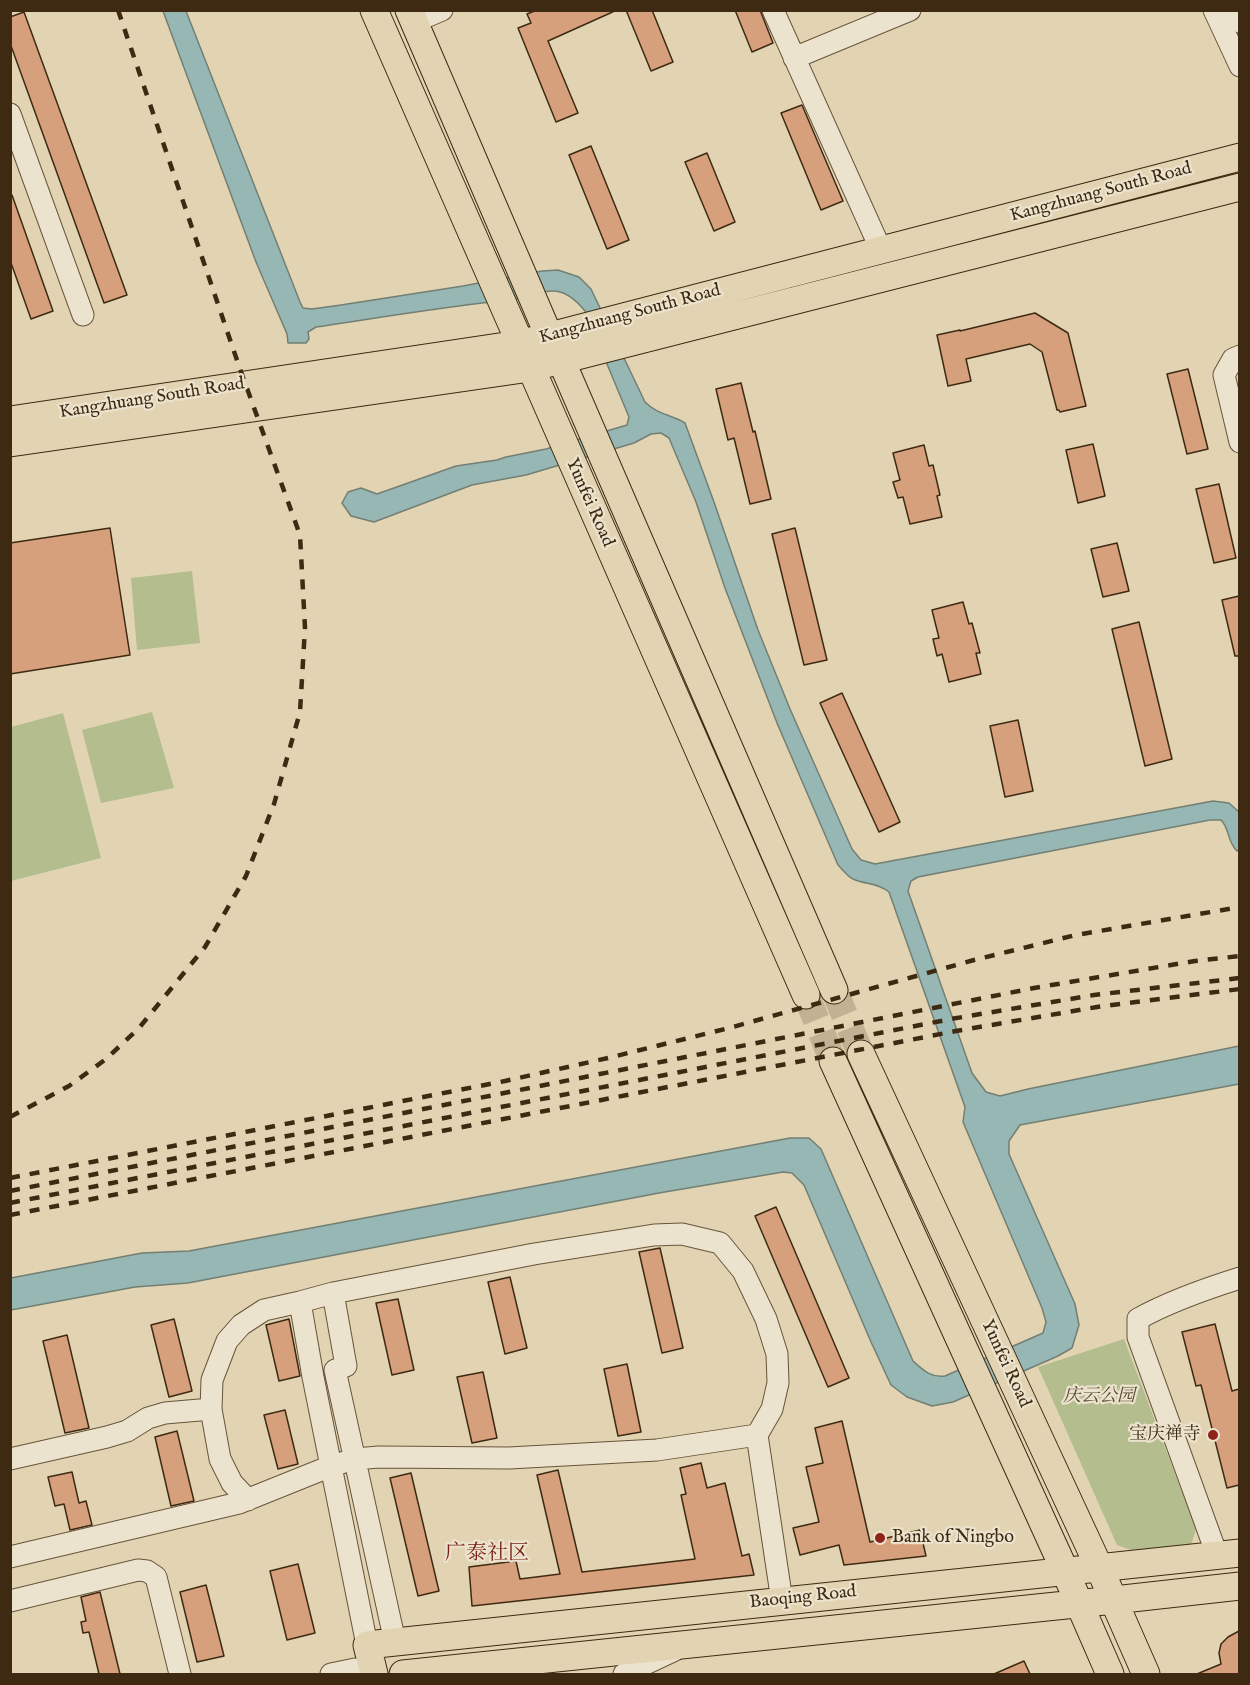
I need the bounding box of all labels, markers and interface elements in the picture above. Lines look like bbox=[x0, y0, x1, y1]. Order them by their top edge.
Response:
street label: Kangzhuang South Road bbox=[1008, 158, 1194, 228]
street label: Kangzhuang South Road bbox=[537, 280, 723, 350]
street label: Kangzhuang South Road bbox=[58, 374, 246, 424]
street label: Yunfei Road bbox=[560, 455, 618, 551]
street label: Yunfei Road bbox=[975, 1317, 1035, 1411]
park label: 庆云公园 bbox=[1063, 1386, 1135, 1408]
place label: 宝庆禅寺 bbox=[1129, 1424, 1201, 1446]
marker: 宝庆禅寺 bbox=[1206, 1428, 1220, 1442]
place label: Bank of Ningbo bbox=[892, 1527, 1014, 1549]
marker: Bank of Ningbo bbox=[873, 1531, 887, 1545]
district label: 广泰社区 bbox=[445, 1542, 529, 1568]
street label: Baoqing Road bbox=[749, 1582, 857, 1614]

